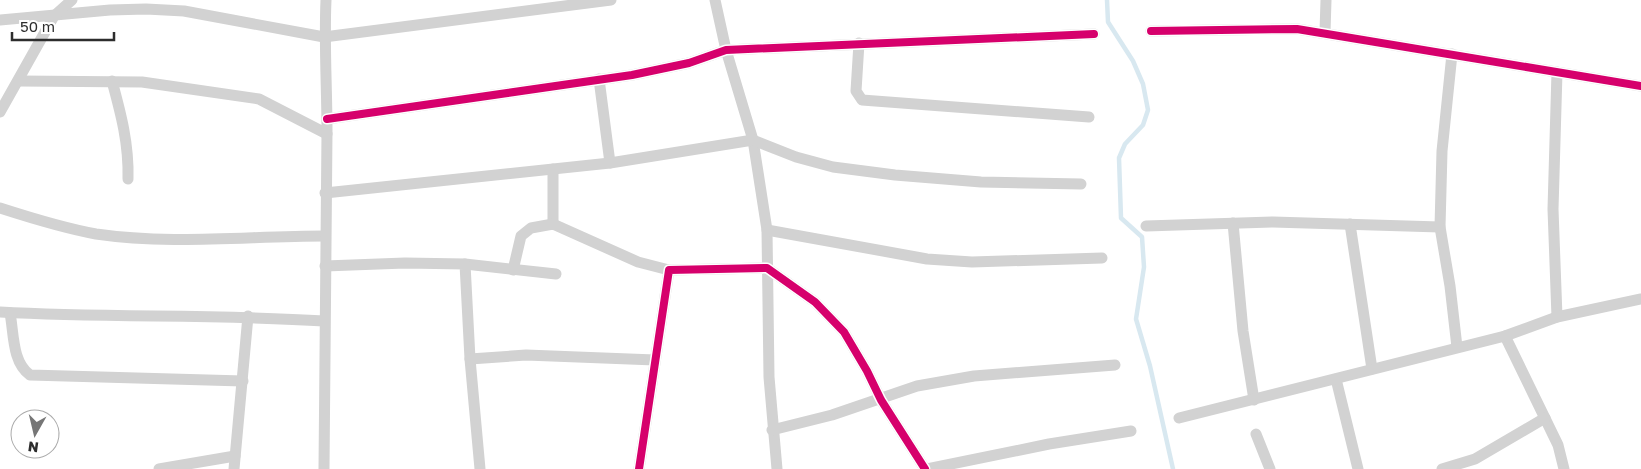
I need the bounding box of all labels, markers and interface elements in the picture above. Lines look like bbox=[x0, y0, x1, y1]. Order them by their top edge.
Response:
scale bar bbox=[12, 10, 115, 42]
text: 50 m bbox=[20, 17, 55, 35]
north arrow bbox=[10, 409, 60, 459]
text: N bbox=[27, 438, 40, 457]

